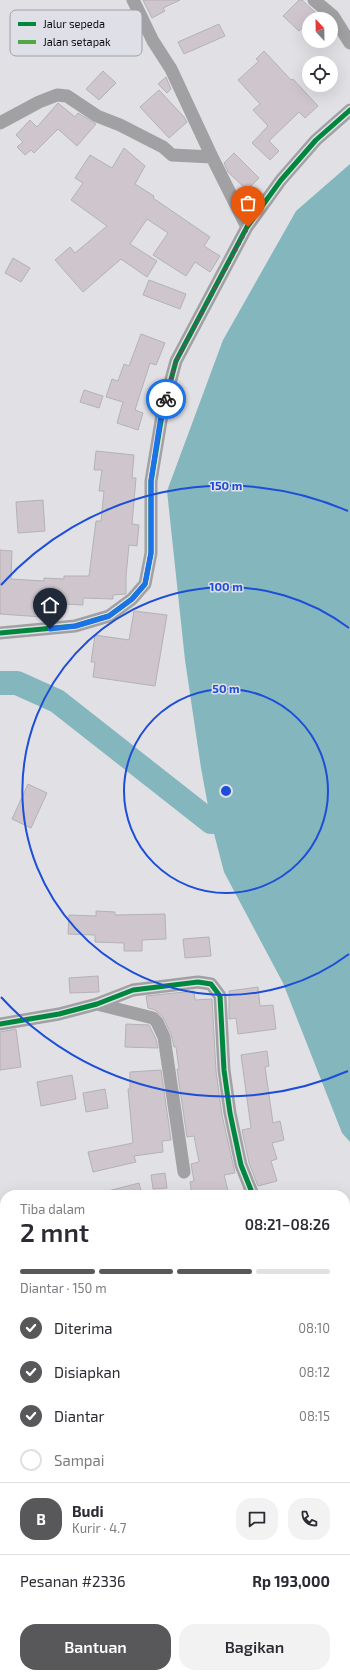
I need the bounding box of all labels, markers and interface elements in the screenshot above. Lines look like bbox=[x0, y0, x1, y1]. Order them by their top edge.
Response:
legend bbox=[10, 10, 142, 56]
north arrow bbox=[302, 12, 338, 48]
map controls bbox=[302, 12, 338, 92]
text: Jalur sepeda bbox=[43, 17, 105, 30]
text: Jalan setapak bbox=[43, 35, 111, 48]
button: locate bbox=[302, 56, 338, 92]
pin bbox=[231, 186, 265, 227]
icon: bag bbox=[237, 192, 259, 214]
courier bbox=[146, 379, 186, 419]
icon: bike bbox=[155, 388, 177, 410]
text: 150 m bbox=[210, 478, 242, 492]
text: 100 m bbox=[209, 579, 243, 593]
pin bbox=[33, 588, 67, 629]
icon: home bbox=[39, 594, 61, 616]
text: 50 m bbox=[212, 681, 240, 695]
centre of rings bbox=[219, 784, 233, 798]
text: Tiba dalam bbox=[20, 1201, 85, 1217]
text: 08:21–08:26 bbox=[245, 1215, 330, 1233]
text: 2 mnt bbox=[20, 1216, 89, 1247]
text: Diantar · 150 m bbox=[20, 1280, 107, 1296]
icon: check bbox=[20, 1317, 42, 1339]
text: Diterima bbox=[54, 1319, 113, 1337]
text: 08:10 bbox=[298, 1320, 330, 1336]
icon: check bbox=[20, 1361, 42, 1383]
text: Disiapkan bbox=[54, 1363, 121, 1381]
text: 08:12 bbox=[299, 1364, 330, 1380]
icon: check bbox=[20, 1405, 42, 1427]
text: Diantar bbox=[54, 1407, 105, 1425]
text: 08:15 bbox=[299, 1408, 330, 1424]
text: Sampai bbox=[54, 1451, 104, 1469]
button: chat bbox=[236, 1498, 278, 1540]
button: phone bbox=[288, 1498, 330, 1540]
text: Budi bbox=[72, 1502, 104, 1520]
text: B bbox=[36, 1510, 46, 1528]
text: Kurir · 4.7 bbox=[72, 1520, 126, 1536]
text: Pesanan #2336 bbox=[20, 1572, 126, 1590]
text: Rp 193,000 bbox=[252, 1572, 330, 1590]
button: Bantuan bbox=[20, 1624, 171, 1670]
button: Bagikan bbox=[179, 1624, 330, 1670]

